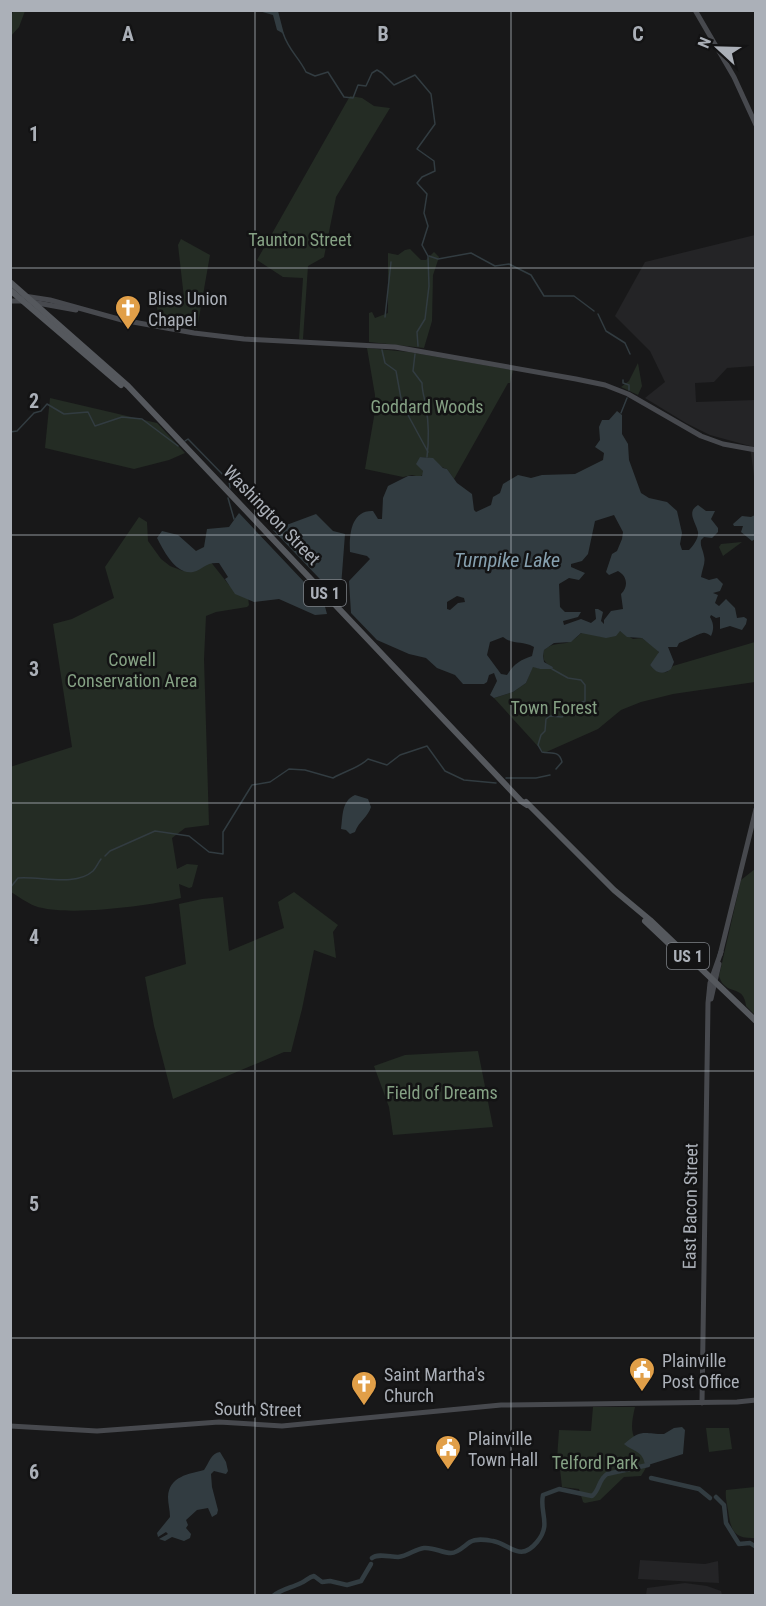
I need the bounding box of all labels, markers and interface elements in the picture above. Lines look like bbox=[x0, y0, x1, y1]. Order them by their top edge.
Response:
north arrow bbox=[688, 18, 748, 78]
text: A bbox=[122, 22, 134, 46]
text: B bbox=[377, 22, 389, 46]
text: C bbox=[632, 22, 644, 46]
text: N bbox=[694, 34, 715, 51]
text: 1 bbox=[29, 122, 39, 146]
park label: Taunton Street bbox=[248, 229, 352, 250]
place label: Bliss Union Chapel bbox=[148, 288, 227, 330]
church icon: Bliss Union Chapel bbox=[113, 293, 143, 331]
text: 2 bbox=[29, 389, 39, 413]
park label: Goddard Woods bbox=[370, 396, 484, 417]
street label: Washington Street bbox=[219, 461, 325, 569]
water label: Turnpike Lake bbox=[454, 548, 560, 572]
road number: US 1 bbox=[304, 580, 346, 606]
park label: Cowell Conservation Area bbox=[67, 649, 197, 691]
text: 3 bbox=[29, 657, 39, 681]
park label: Town Forest bbox=[511, 697, 597, 718]
text: 4 bbox=[29, 925, 39, 949]
road number: US 1 bbox=[667, 943, 709, 969]
park label: Field of Dreams bbox=[386, 1082, 498, 1103]
street label: East Bacon Street bbox=[678, 1143, 702, 1269]
text: 5 bbox=[29, 1192, 39, 1216]
place label: Plainville Post Office bbox=[662, 1350, 740, 1392]
public building icon: Plainville Post Office bbox=[627, 1355, 657, 1393]
place label: Saint Martha's Church bbox=[384, 1364, 485, 1406]
church icon: Saint Martha's Church bbox=[349, 1369, 379, 1407]
street label: South Street bbox=[214, 1398, 302, 1420]
place label: Plainville Town Hall bbox=[468, 1428, 538, 1470]
public building icon: Plainville Town Hall bbox=[433, 1433, 463, 1471]
park label: Telford Park bbox=[552, 1452, 638, 1473]
text: 6 bbox=[29, 1460, 39, 1484]

